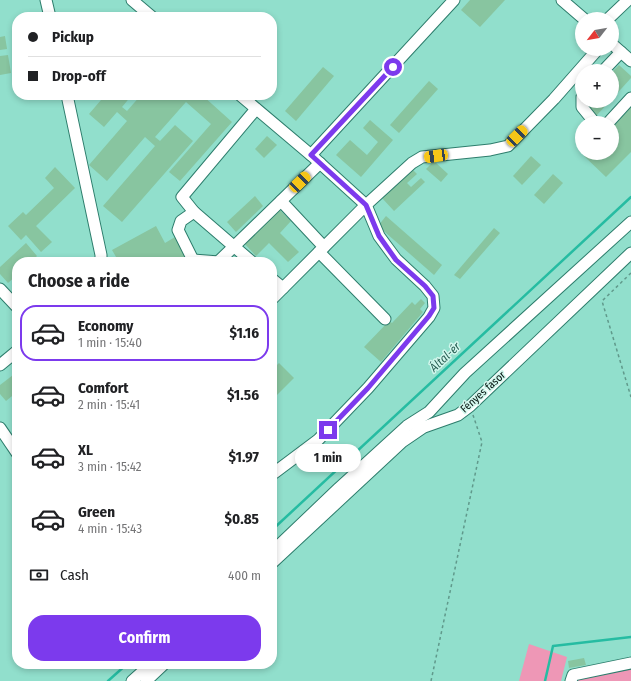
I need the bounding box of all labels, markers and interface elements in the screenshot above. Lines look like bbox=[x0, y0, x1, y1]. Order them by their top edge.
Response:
north arrow bbox=[575, 12, 619, 56]
map controls bbox=[575, 12, 619, 160]
text: Pickup bbox=[52, 28, 94, 46]
route start bbox=[384, 58, 402, 76]
button: + bbox=[575, 64, 619, 108]
text: Drop-off bbox=[52, 67, 106, 85]
button: − bbox=[575, 116, 619, 160]
car bbox=[504, 123, 530, 149]
car bbox=[423, 148, 449, 164]
car bbox=[287, 169, 313, 195]
text: Choose a ride bbox=[28, 270, 130, 292]
icon: car bbox=[30, 315, 66, 351]
text: Economy bbox=[78, 317, 133, 335]
text: $1.16 bbox=[230, 324, 259, 342]
text: 1 min · 15:40 bbox=[78, 335, 142, 350]
water label: Által-ér bbox=[425, 338, 464, 375]
street label: Fényes fasor bbox=[458, 368, 508, 416]
icon: car bbox=[30, 377, 66, 413]
text: Comfort bbox=[78, 379, 129, 397]
text: $1.56 bbox=[227, 386, 259, 404]
text: 2 min · 15:41 bbox=[78, 397, 140, 412]
route end bbox=[319, 421, 337, 439]
icon: car bbox=[30, 439, 66, 475]
text: XL bbox=[78, 441, 93, 459]
callout: 1 min bbox=[295, 444, 361, 472]
text: $1.97 bbox=[229, 448, 259, 466]
text: 1 min bbox=[314, 450, 342, 465]
text: 3 min · 15:42 bbox=[78, 459, 142, 474]
icon: car bbox=[30, 501, 66, 537]
text: Green bbox=[78, 503, 115, 521]
text: $0.85 bbox=[225, 510, 259, 528]
text: 4 min · 15:43 bbox=[78, 521, 142, 536]
icon: cash bbox=[28, 564, 50, 586]
text: Cash bbox=[60, 566, 89, 584]
text: 400 m bbox=[228, 568, 261, 583]
button: Confirm bbox=[28, 615, 261, 661]

